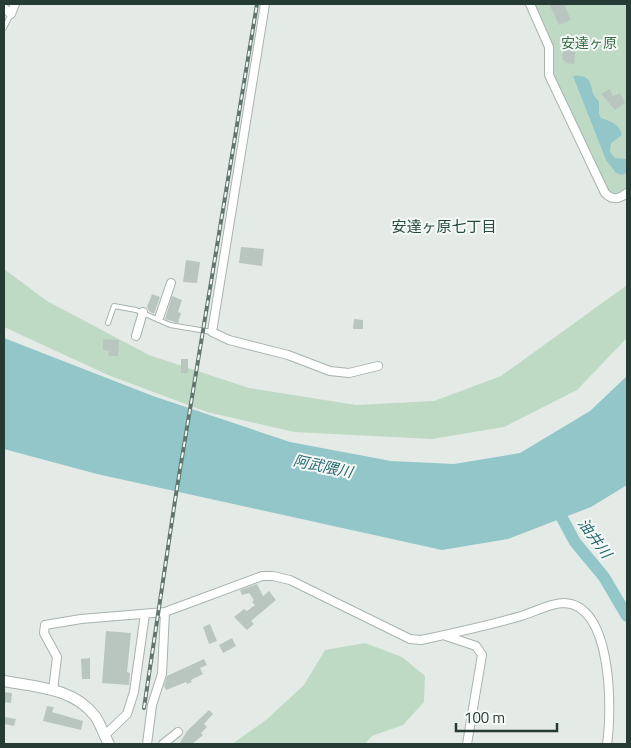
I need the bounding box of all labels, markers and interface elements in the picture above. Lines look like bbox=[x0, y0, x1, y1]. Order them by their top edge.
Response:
park label: 安達ヶ原 bbox=[561, 32, 617, 53]
district label: 安達ヶ原七丁目 bbox=[391, 215, 497, 238]
water label: 阿武隈川 bbox=[291, 449, 357, 484]
water label: 油井川 bbox=[572, 513, 619, 565]
scale bar bbox=[456, 700, 557, 732]
text: 100 m bbox=[464, 706, 505, 729]

